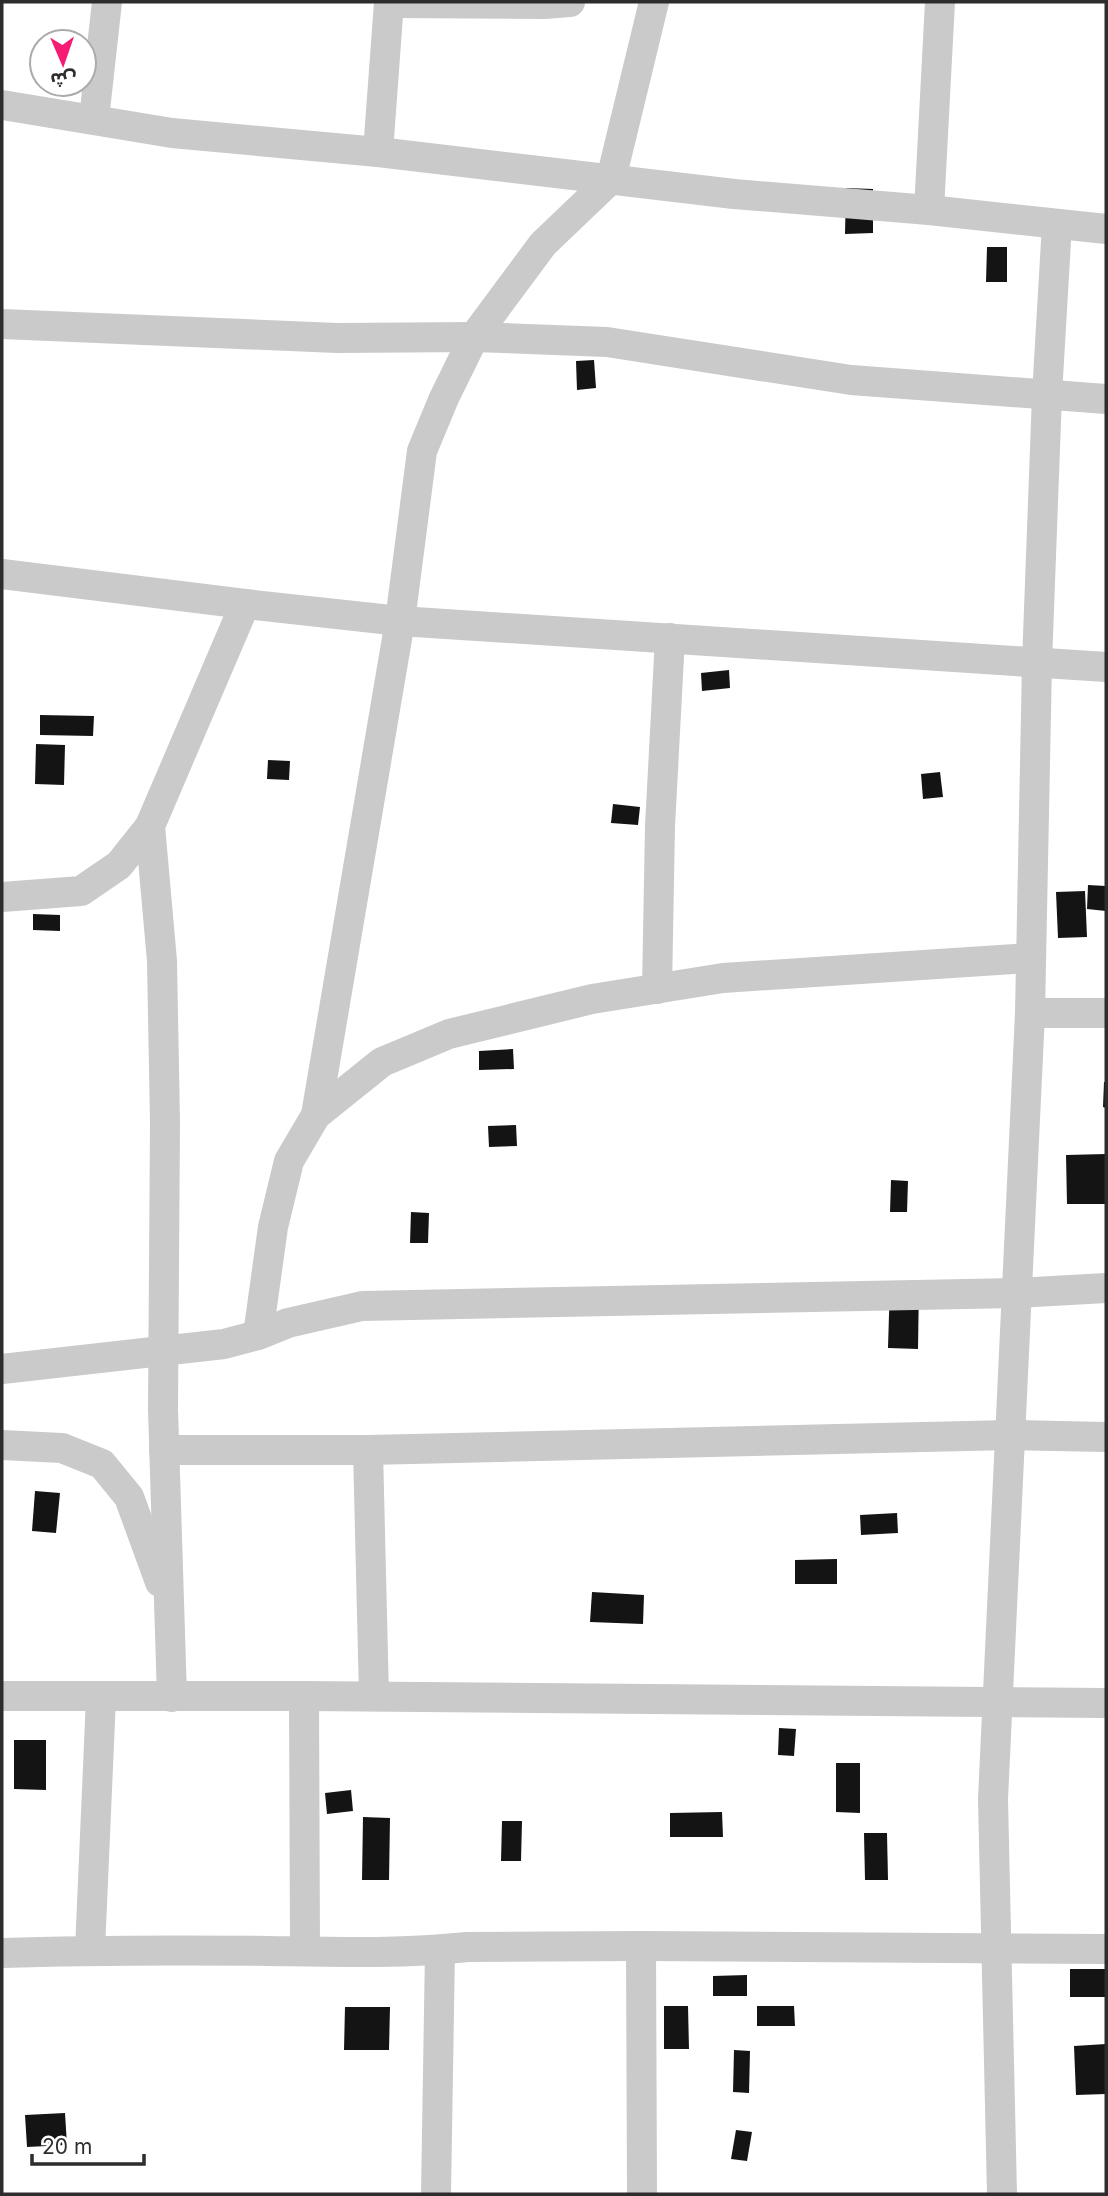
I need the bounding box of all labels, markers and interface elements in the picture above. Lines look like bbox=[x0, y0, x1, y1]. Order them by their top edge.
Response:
north arrow bbox=[28, 28, 98, 98]
text: ش bbox=[50, 68, 77, 91]
scale bar bbox=[32, 2122, 144, 2166]
text: 20 m bbox=[42, 2134, 92, 2159]

